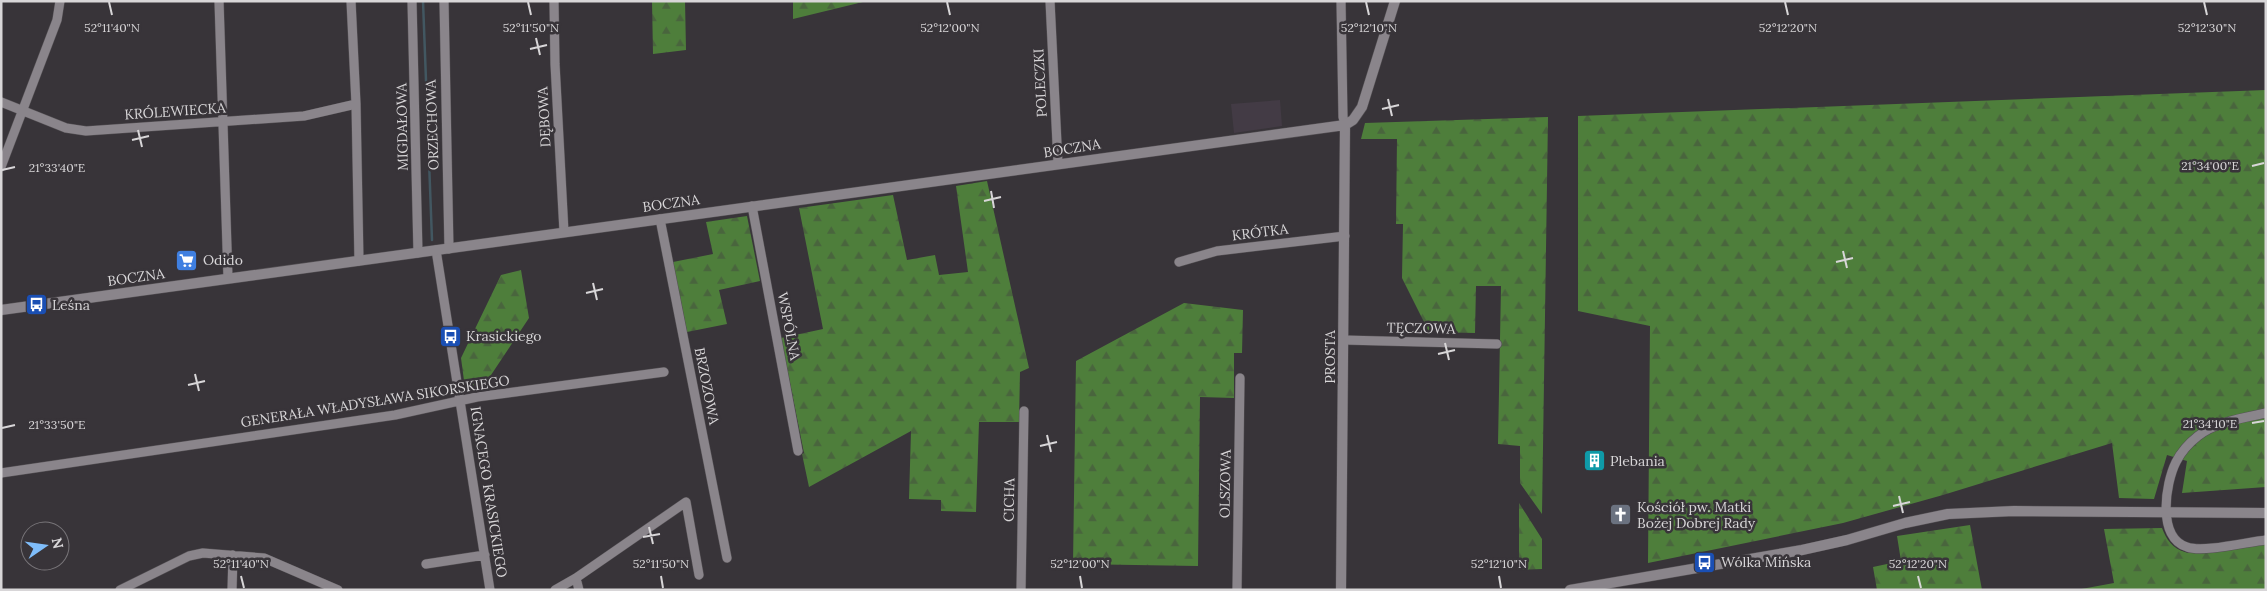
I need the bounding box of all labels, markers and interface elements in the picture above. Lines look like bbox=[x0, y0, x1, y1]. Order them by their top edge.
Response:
text: 52°11'40"N bbox=[84, 20, 140, 35]
text: 52°11'50"N bbox=[503, 20, 559, 35]
text: 52°12'00"N bbox=[920, 20, 980, 35]
text: 52°12'10"N bbox=[1341, 20, 1397, 35]
text: 52°12'20"N bbox=[1759, 20, 1817, 35]
text: 52°12'30"N bbox=[2178, 20, 2236, 35]
street label: POLECZKI bbox=[1029, 48, 1051, 118]
street label: ORZECHOWA bbox=[421, 79, 443, 171]
street label: MIGDAŁOWA bbox=[392, 83, 412, 171]
street label: DĘBOWA bbox=[533, 86, 555, 148]
street label: KRÓLEWIECKA bbox=[124, 98, 227, 124]
street label: BOCZNA bbox=[1042, 135, 1102, 161]
text: 21°34'00"E bbox=[2181, 158, 2239, 173]
text: 21°33'40"E bbox=[29, 160, 85, 175]
street label: BOCZNA bbox=[641, 190, 701, 216]
street label: KRÓTKA bbox=[1231, 220, 1289, 244]
supermarket icon: Odido bbox=[175, 248, 199, 272]
place label: Odido bbox=[203, 251, 243, 269]
street label: BOCZNA bbox=[106, 264, 166, 290]
street label: WSPÓLNA bbox=[774, 290, 804, 362]
bus stop icon: Leśna bbox=[24, 293, 48, 317]
place label: Leśna bbox=[52, 296, 90, 314]
street label: TĘCZOWA bbox=[1386, 318, 1456, 338]
bus stop icon: Krasickiego bbox=[438, 324, 462, 348]
place label: Krasickiego bbox=[466, 327, 542, 345]
street label: PROSTA bbox=[1321, 330, 1339, 384]
street label: BRZOZOWA bbox=[691, 346, 723, 426]
street label: GENERAŁA WŁADYSŁAWA SIKORSKIEGO bbox=[239, 371, 511, 431]
street label: IGNACEGO KRASICKIEGO bbox=[467, 405, 511, 579]
text: 21°34'10"E bbox=[2183, 416, 2237, 431]
text: 21°33'50"E bbox=[28, 417, 86, 432]
street label: OLSZOWA bbox=[1215, 449, 1235, 518]
building icon: Plebania bbox=[1582, 449, 1606, 473]
place label: Plebania bbox=[1610, 452, 1665, 470]
street label: CICHA bbox=[1000, 478, 1018, 522]
place label: Kościół pw. Matki Bożej Dobrej Rady bbox=[1637, 498, 1756, 532]
church icon: Kościół pw. Matki Bożej Dobrej Rady bbox=[1609, 503, 1633, 527]
north arrow bbox=[20, 521, 70, 571]
text: N bbox=[48, 536, 68, 551]
bus stop icon: Wólka Mińska bbox=[1693, 550, 1717, 574]
place label: Wólka Mińska bbox=[1721, 553, 1811, 571]
text: 52°11'40"N bbox=[213, 556, 269, 571]
text: 52°11'50"N bbox=[633, 556, 689, 571]
text: 52°12'00"N bbox=[1050, 556, 1110, 571]
text: 52°12'10"N bbox=[1471, 556, 1527, 571]
text: 52°12'20"N bbox=[1889, 556, 1947, 571]

